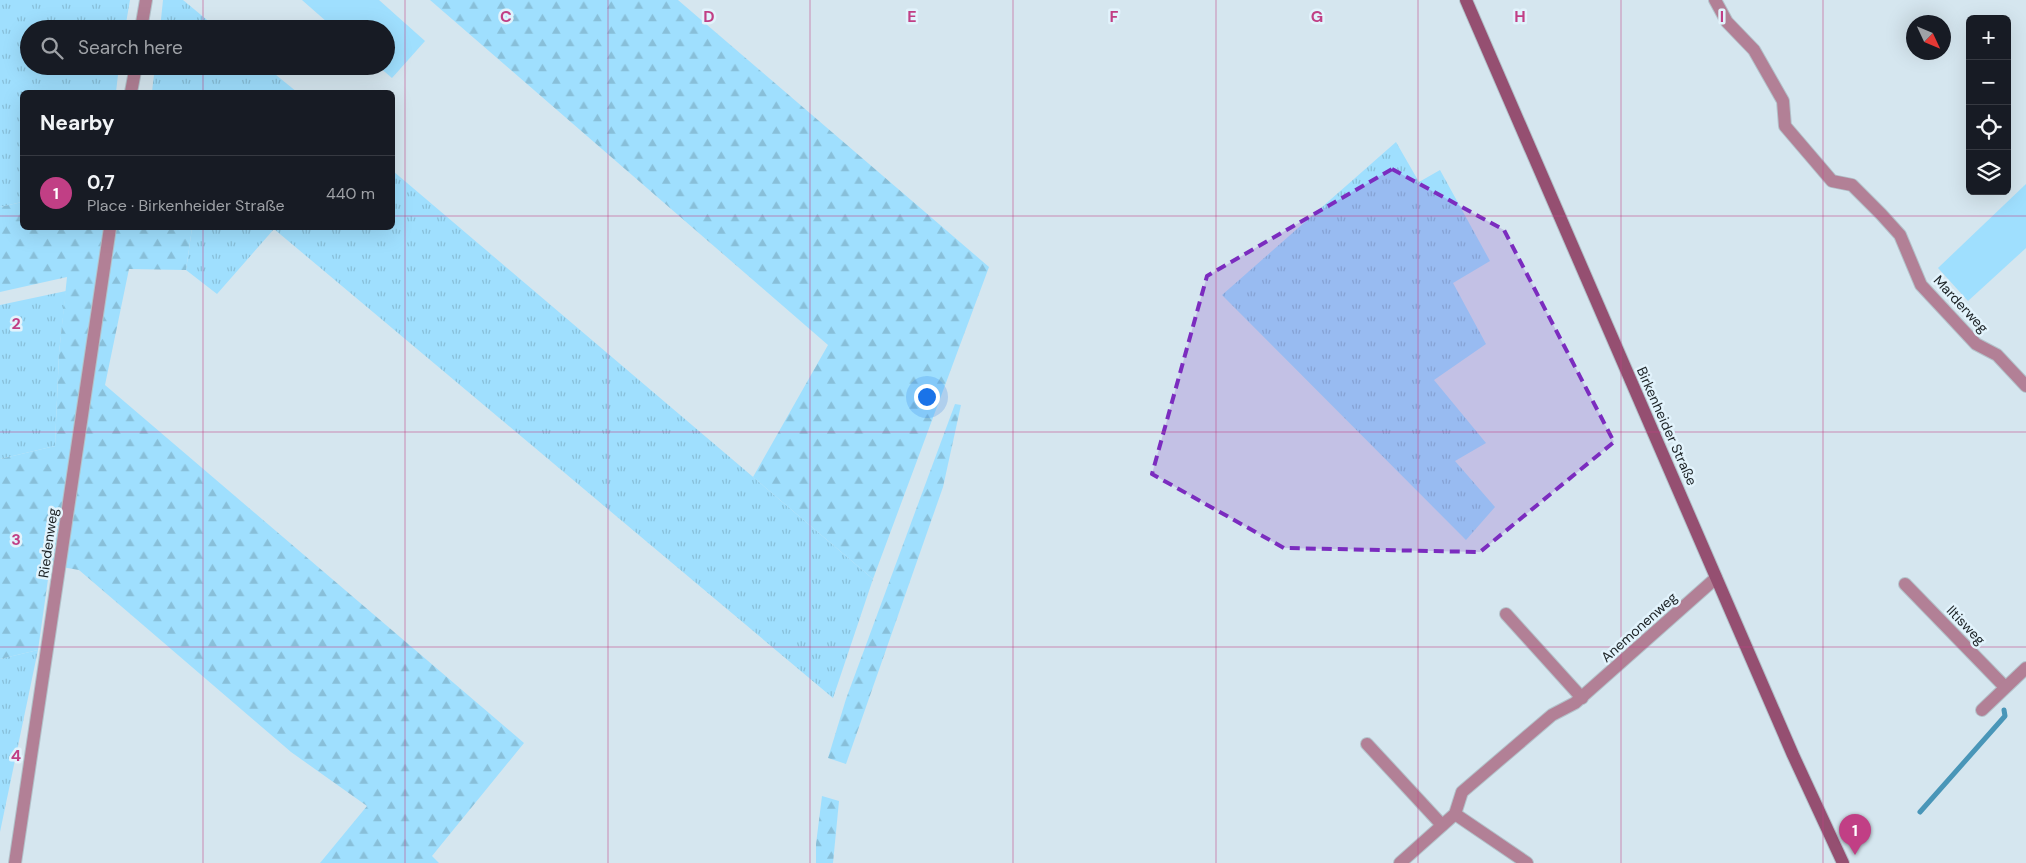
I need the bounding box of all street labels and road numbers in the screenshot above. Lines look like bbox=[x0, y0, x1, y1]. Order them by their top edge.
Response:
street label: Marderweg bbox=[1930, 271, 1992, 337]
street label: Birkenheider Straße bbox=[1633, 364, 1701, 488]
street label: Riedenweg bbox=[34, 507, 62, 579]
street label: Anemonenweg bbox=[1597, 588, 1681, 666]
street label: Iltisweg bbox=[1943, 601, 1989, 649]

